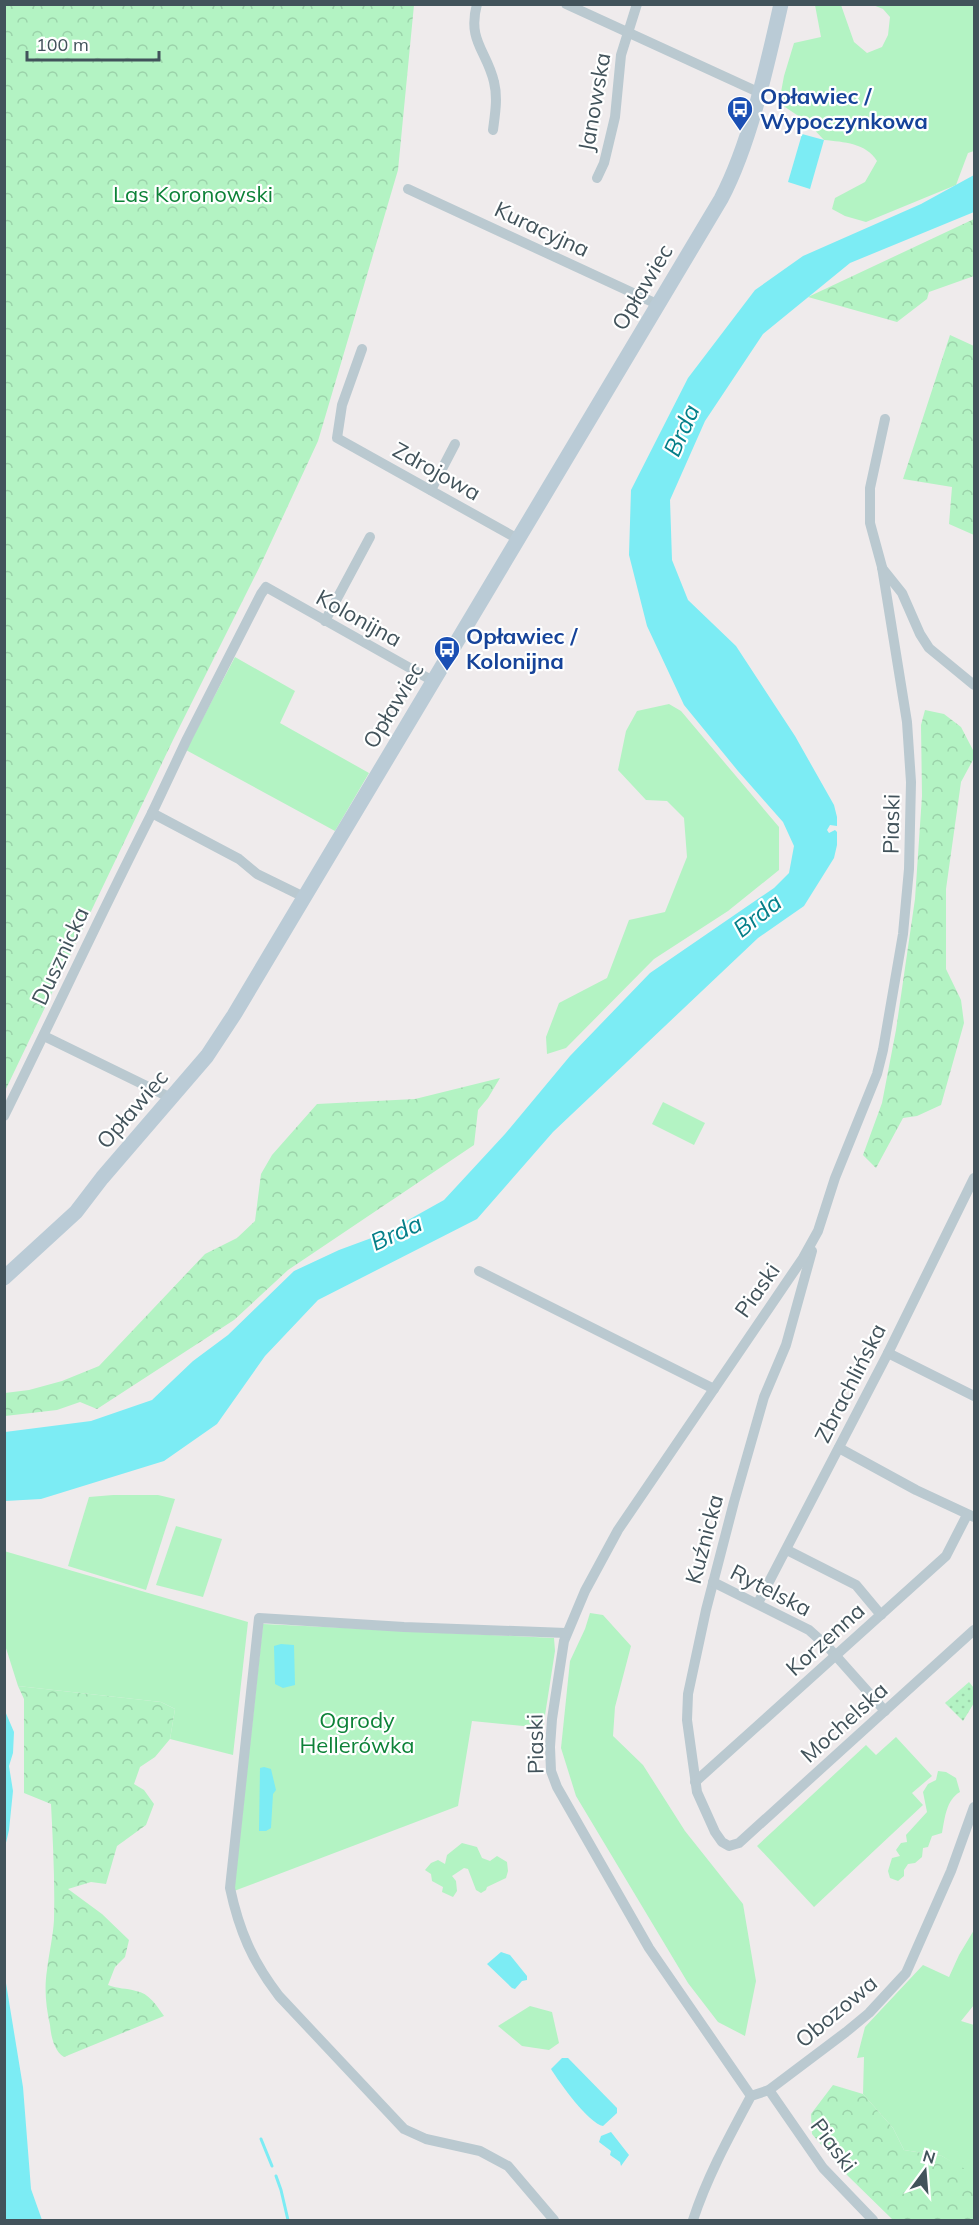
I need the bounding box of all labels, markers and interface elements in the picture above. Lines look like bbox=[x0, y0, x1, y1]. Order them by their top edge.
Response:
scale bar bbox=[27, 24, 159, 62]
text: 100 m bbox=[36, 33, 89, 56]
street label: Janowska bbox=[572, 50, 616, 154]
place label: Opławiec / Wypoczynkowa bbox=[760, 82, 928, 135]
bus stop icon: Opławiec / Wypoczynkowa bbox=[725, 94, 755, 132]
park label: Las Koronowski bbox=[113, 180, 273, 208]
street label: Kuracyjna bbox=[490, 195, 594, 263]
street label: Opławiec bbox=[605, 239, 679, 335]
water label: Brda bbox=[656, 399, 706, 461]
street label: Zdrojowa bbox=[388, 435, 486, 507]
street label: Kolonijna bbox=[311, 583, 407, 653]
place label: Opławiec / Kolonijna bbox=[466, 622, 579, 675]
bus stop icon: Opławiec / Kolonijna bbox=[432, 634, 462, 672]
street label: Opławiec bbox=[356, 657, 430, 753]
street label: Piaski bbox=[876, 794, 906, 854]
water label: Brda bbox=[727, 887, 787, 943]
street label: Dusznicka bbox=[25, 903, 95, 1009]
street label: Opławiec bbox=[90, 1064, 174, 1154]
water label: Brda bbox=[365, 1207, 427, 1257]
street label: Piaski bbox=[728, 1257, 786, 1323]
street label: Zbrachlińska bbox=[808, 1319, 892, 1447]
street label: Kuźnicka bbox=[679, 1491, 729, 1587]
street label: Rytelska bbox=[726, 1558, 816, 1622]
street label: Korzenna bbox=[780, 1596, 870, 1682]
street label: Mochelska bbox=[795, 1676, 893, 1768]
park label: Ogrody Hellerówka bbox=[299, 1706, 415, 1759]
street label: Piaski bbox=[520, 1714, 550, 1774]
street label: Obozowa bbox=[789, 1969, 883, 2053]
street label: Piaski bbox=[805, 2113, 863, 2177]
north arrow bbox=[895, 2141, 955, 2201]
text: N bbox=[921, 2145, 938, 2168]

